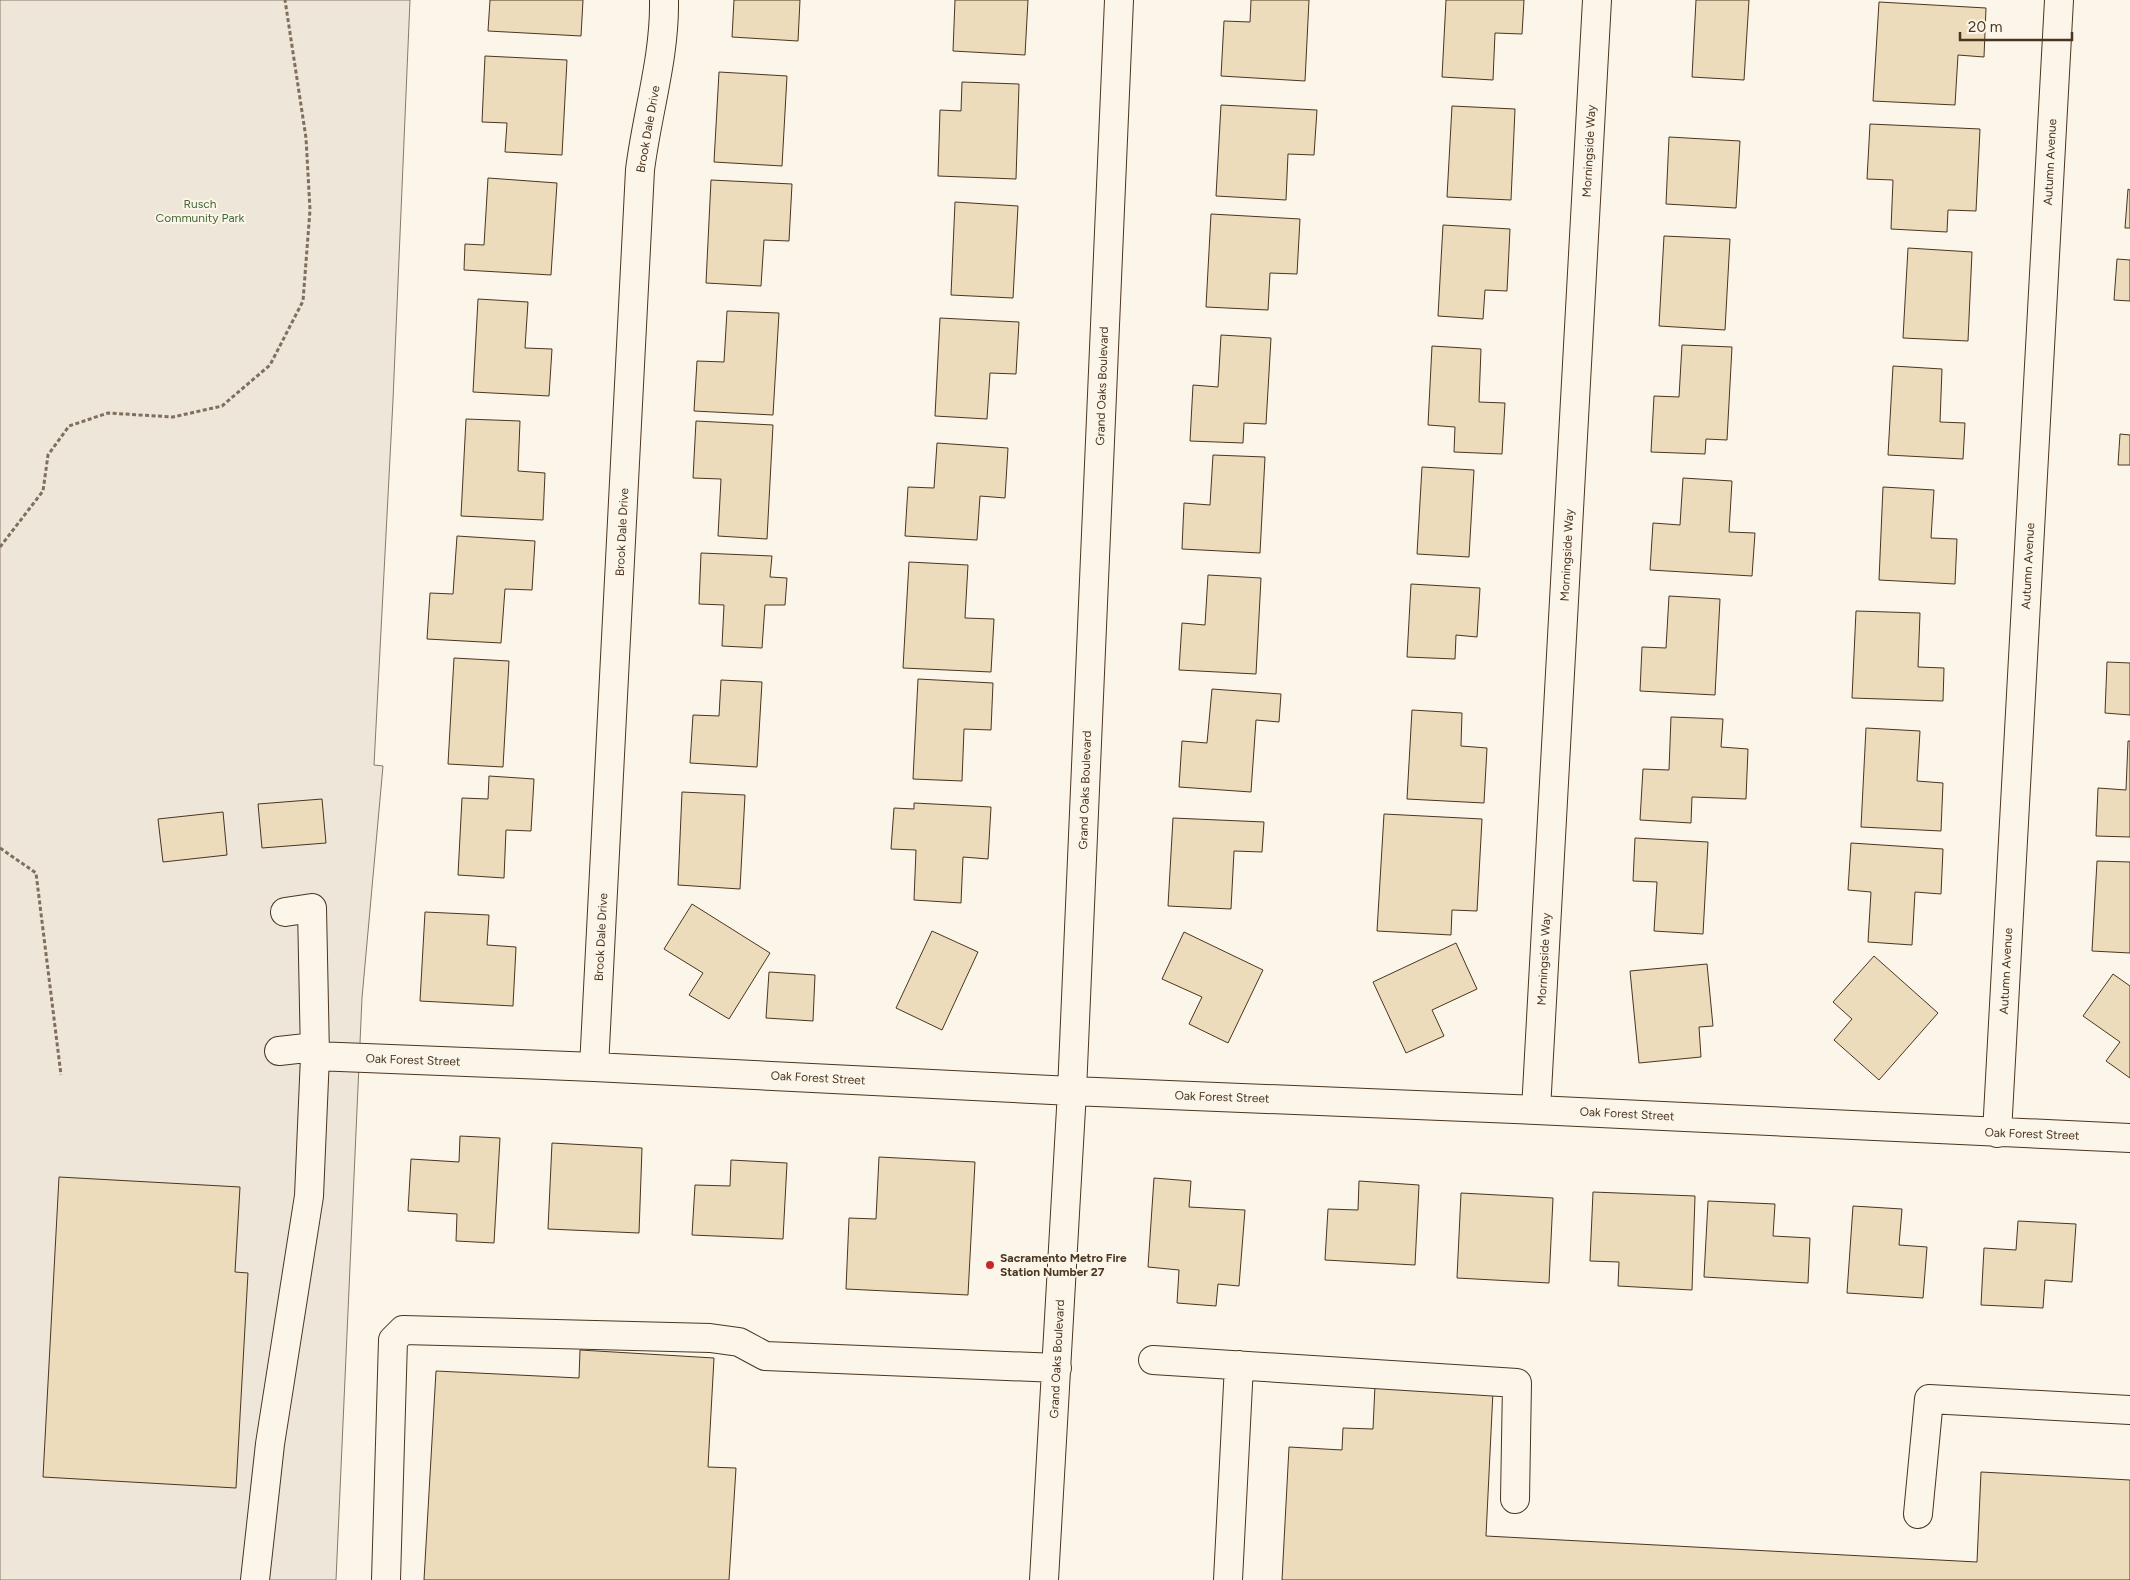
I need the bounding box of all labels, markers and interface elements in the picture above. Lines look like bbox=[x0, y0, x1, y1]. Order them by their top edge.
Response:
scale bar bbox=[1960, 10, 2072, 42]
text: 20 m bbox=[1968, 18, 2002, 36]
street label: Brook Dale Drive bbox=[633, 84, 663, 174]
street label: Morningside Way bbox=[1580, 104, 1598, 198]
street label: Autumn Avenue bbox=[2041, 118, 2059, 206]
park label: Rusch Community Park bbox=[156, 197, 245, 225]
street label: Grand Oaks Boulevard bbox=[1093, 326, 1111, 446]
street label: Brook Dale Drive bbox=[613, 487, 631, 576]
street label: Morningside Way bbox=[1558, 508, 1576, 602]
street label: Autumn Avenue bbox=[2019, 522, 2037, 610]
street label: Grand Oaks Boulevard bbox=[1076, 730, 1094, 850]
street label: Brook Dale Drive bbox=[592, 892, 610, 981]
street label: Morningside Way bbox=[1535, 912, 1553, 1006]
street label: Autumn Avenue bbox=[1997, 927, 2015, 1015]
street label: Oak Forest Street bbox=[365, 1051, 461, 1069]
street label: Oak Forest Street bbox=[770, 1069, 866, 1087]
street label: Oak Forest Street bbox=[1174, 1088, 1270, 1106]
street label: Oak Forest Street bbox=[1579, 1105, 1675, 1123]
street label: Oak Forest Street bbox=[1984, 1125, 2080, 1143]
place label: Sacramento Metro Fire Station Number 27 bbox=[1000, 1251, 1127, 1279]
marker: Sacramento Metro Fire Station Number 27 bbox=[984, 1259, 996, 1271]
street label: Grand Oaks Boulevard bbox=[1047, 1299, 1067, 1419]

